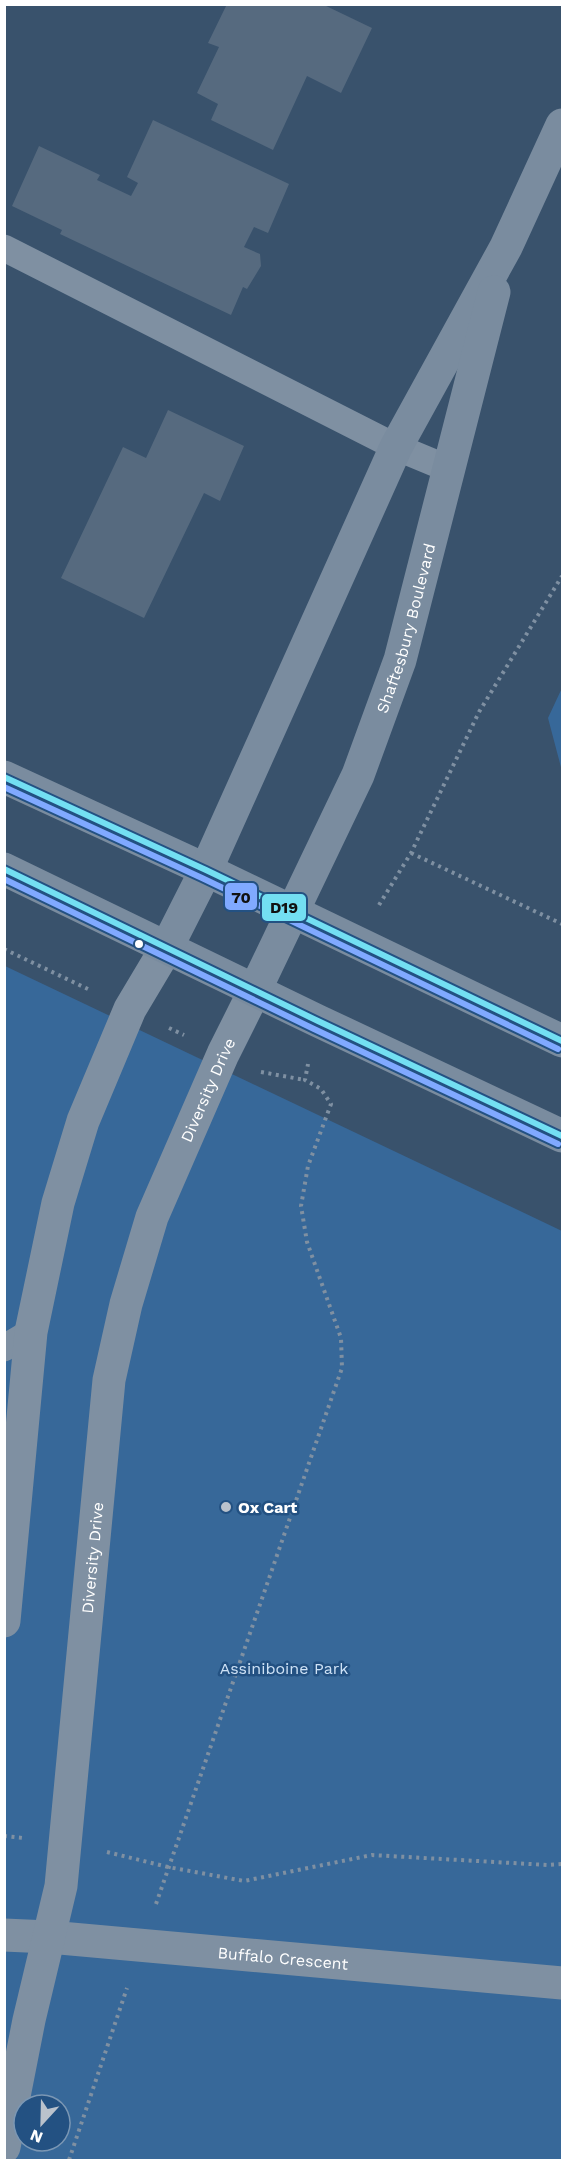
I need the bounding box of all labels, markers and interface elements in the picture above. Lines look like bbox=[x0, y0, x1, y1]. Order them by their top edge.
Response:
street label: Shaftesbury Boulevard bbox=[372, 541, 439, 716]
line badge: 70 bbox=[224, 882, 258, 911]
text: 70 bbox=[231, 888, 251, 907]
line badge: D19 bbox=[261, 893, 307, 922]
text: D19 bbox=[270, 898, 298, 917]
unlabelled marker bbox=[133, 938, 145, 950]
street label: Diversity Drive bbox=[176, 1034, 239, 1145]
place label: Ox Cart bbox=[238, 1498, 297, 1517]
marker: Ox Cart bbox=[219, 1500, 233, 1514]
street label: Diversity Drive bbox=[77, 1501, 107, 1614]
park label: Assiniboine Park bbox=[220, 1659, 348, 1678]
street label: Buffalo Crescent bbox=[217, 1943, 349, 1973]
north arrow bbox=[12, 2093, 72, 2153]
text: N bbox=[28, 2125, 46, 2147]

